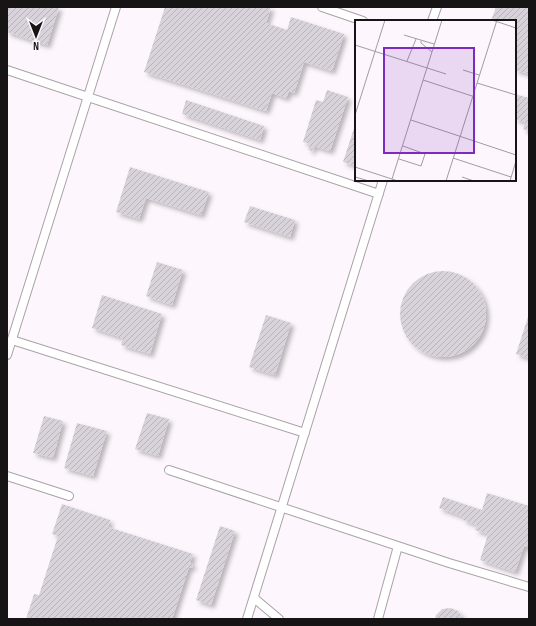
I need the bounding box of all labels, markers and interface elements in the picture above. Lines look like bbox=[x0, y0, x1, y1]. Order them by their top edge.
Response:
north arrow bbox=[16, 16, 56, 56]
inset map bbox=[355, 20, 516, 181]
text: N bbox=[33, 39, 39, 52]

